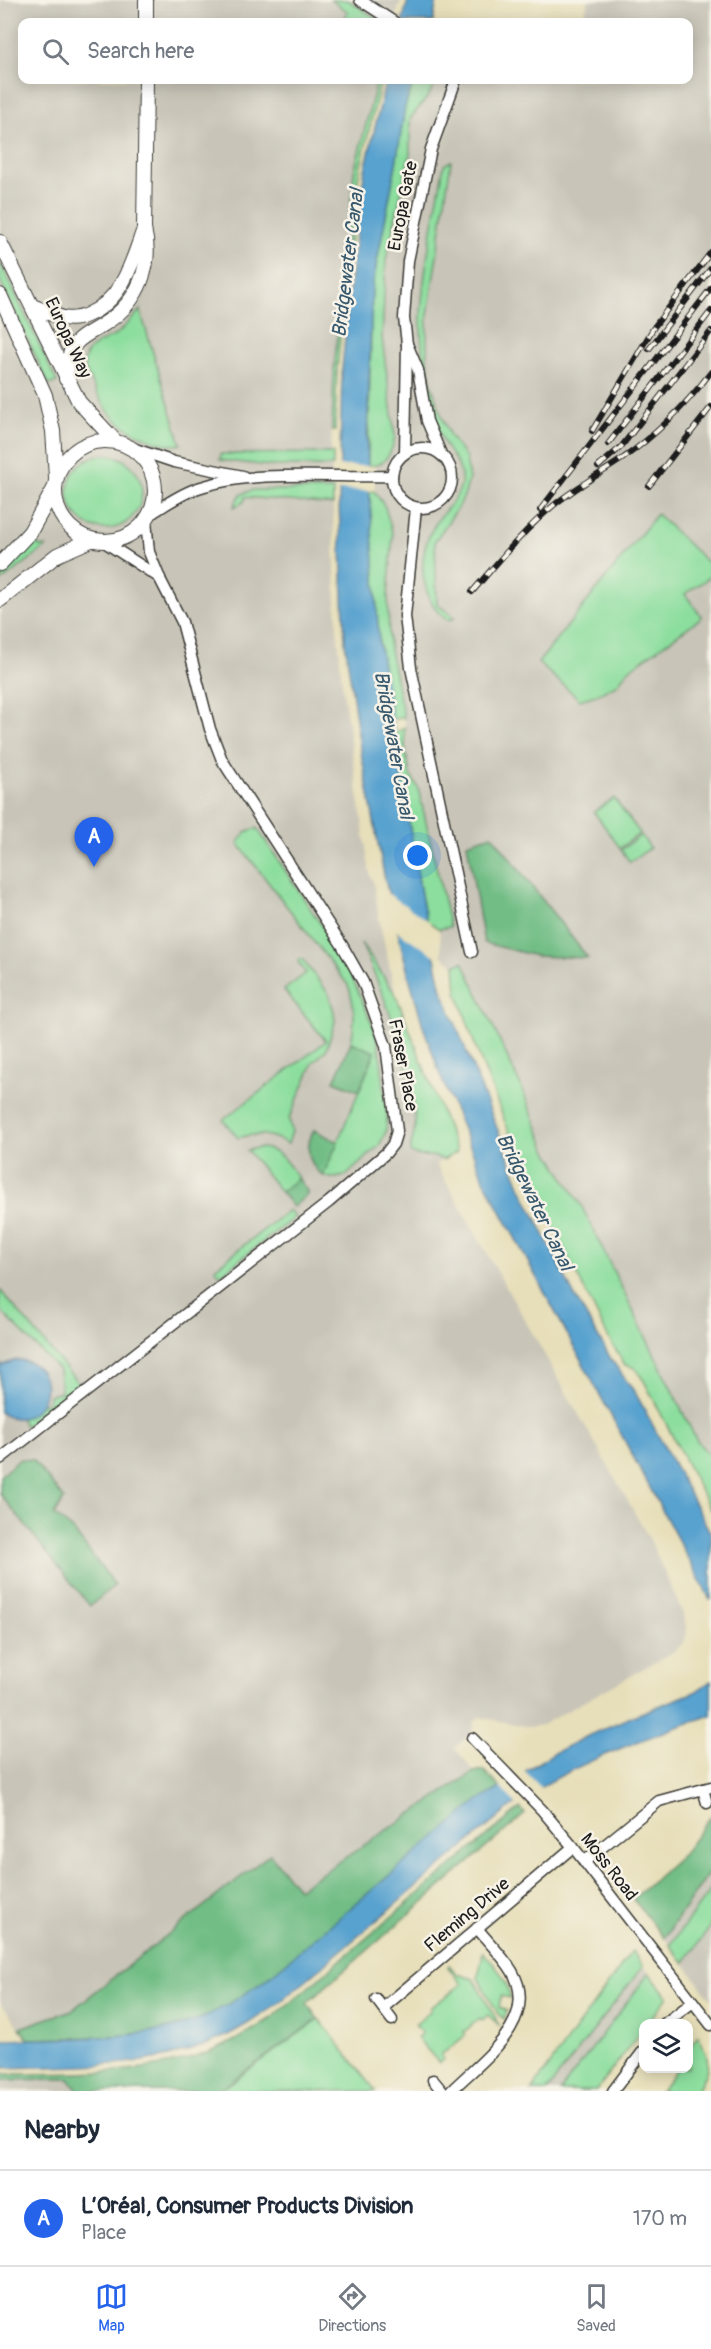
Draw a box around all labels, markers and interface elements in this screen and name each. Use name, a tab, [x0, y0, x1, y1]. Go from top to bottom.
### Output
search box	[18, 18, 693, 84]
icon: search	[39, 35, 72, 68]
text: Search here	[87, 37, 194, 65]
street label: Europa Gate	[383, 159, 423, 253]
water label: Bridgewater Canal	[326, 185, 370, 339]
street label: Europa Way	[39, 294, 97, 382]
water label: Bridgewater Canal	[369, 669, 420, 823]
pin: A	[74, 818, 113, 867]
your location	[403, 841, 432, 870]
street label: Fraser Place	[383, 1017, 423, 1113]
water label: Bridgewater Canal	[491, 1129, 580, 1277]
street label: Moss Road	[575, 1828, 643, 1906]
street label: Fleming Drive	[420, 1873, 514, 1957]
map controls	[639, 2019, 693, 2073]
button: layers	[639, 2019, 693, 2073]
text: Nearby	[24, 2114, 100, 2146]
text: L’Oréal, Consumer Products Division	[81, 2192, 413, 2220]
text: A	[37, 2206, 50, 2231]
text: 170 m	[633, 2206, 687, 2231]
text: Place	[81, 2220, 126, 2245]
tab: Map	[95, 2280, 128, 2336]
tab: Directions	[318, 2280, 386, 2336]
tab: Saved	[576, 2280, 616, 2336]

